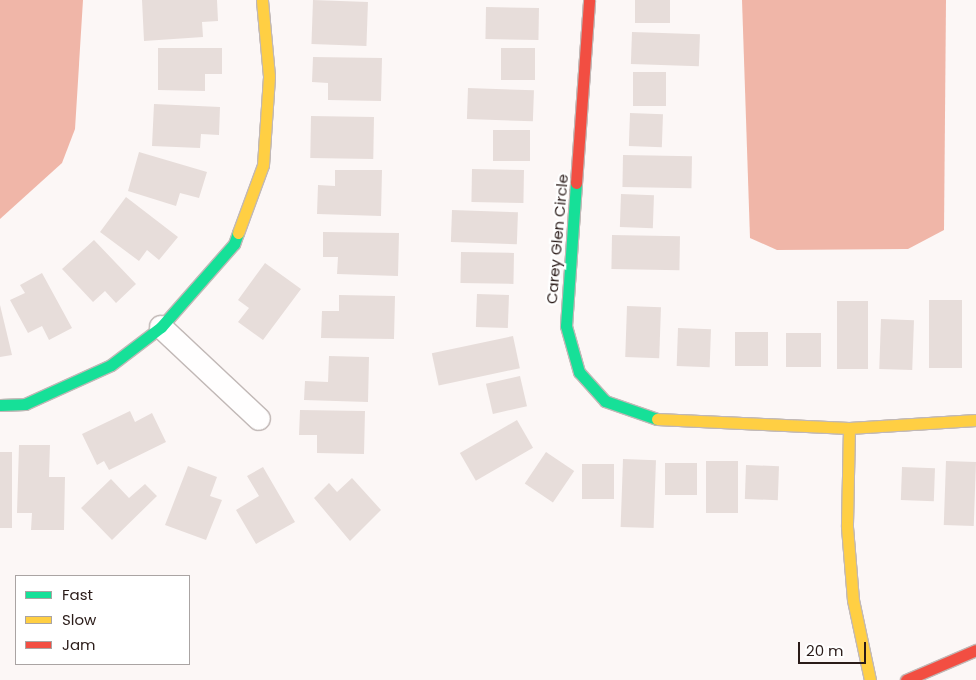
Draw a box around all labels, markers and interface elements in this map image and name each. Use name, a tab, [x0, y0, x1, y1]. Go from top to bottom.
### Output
street label: Carey Glen Circle	[542, 173, 572, 305]
legend	[15, 575, 190, 665]
text: Fast	[62, 584, 93, 605]
text: Slow	[62, 609, 96, 630]
scale bar	[801, 632, 868, 664]
text: Jam	[62, 634, 96, 655]
text: 20 m	[806, 640, 844, 661]

